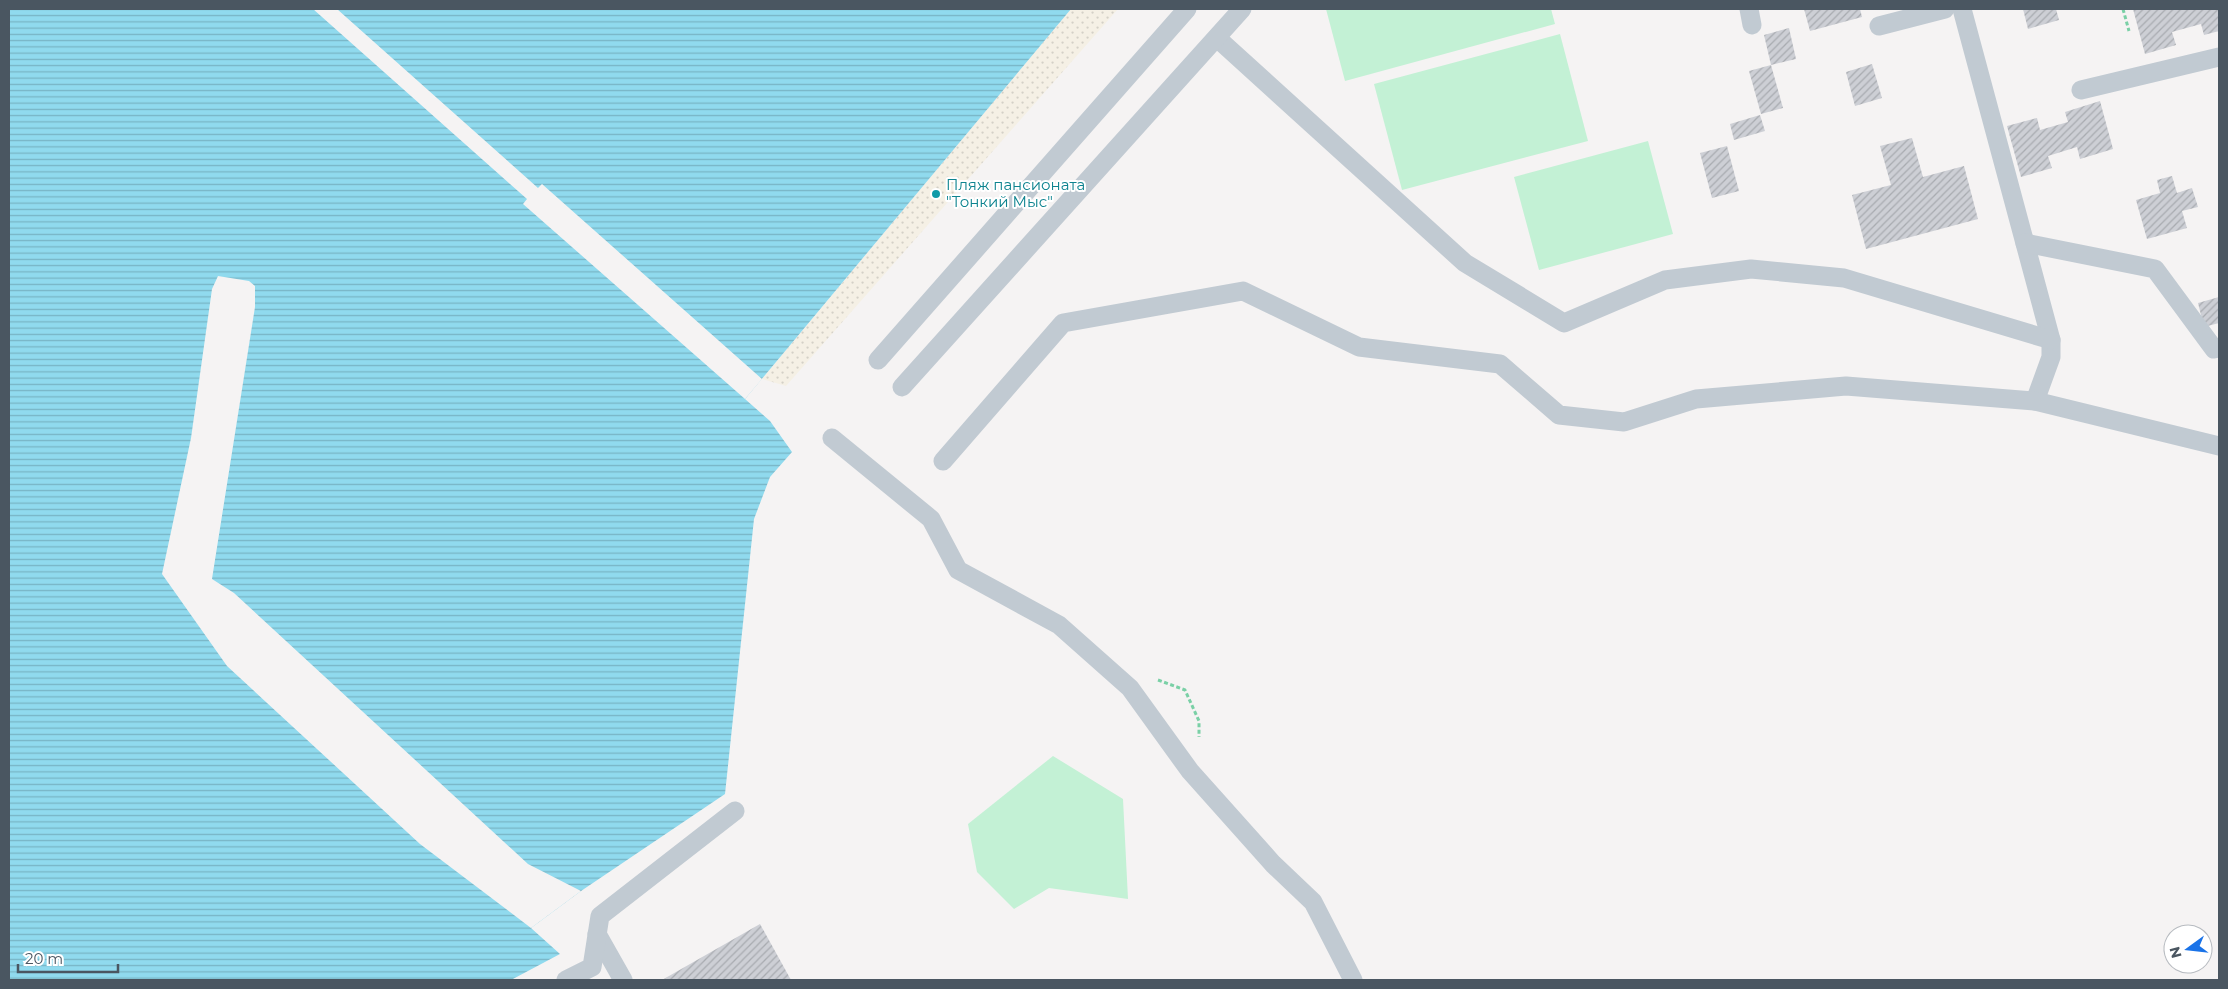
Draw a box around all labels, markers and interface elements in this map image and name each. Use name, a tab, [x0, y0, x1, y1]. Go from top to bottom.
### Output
place label: Пляж пансионата "Тонкий Мыс"	[946, 175, 1085, 211]
marker: Пляж пансионата "Тонкий Мыс"	[930, 188, 942, 200]
north arrow	[2163, 924, 2213, 974]
scale bar	[18, 942, 118, 974]
text: N	[2165, 945, 2186, 960]
text: 20 m	[25, 949, 63, 968]

